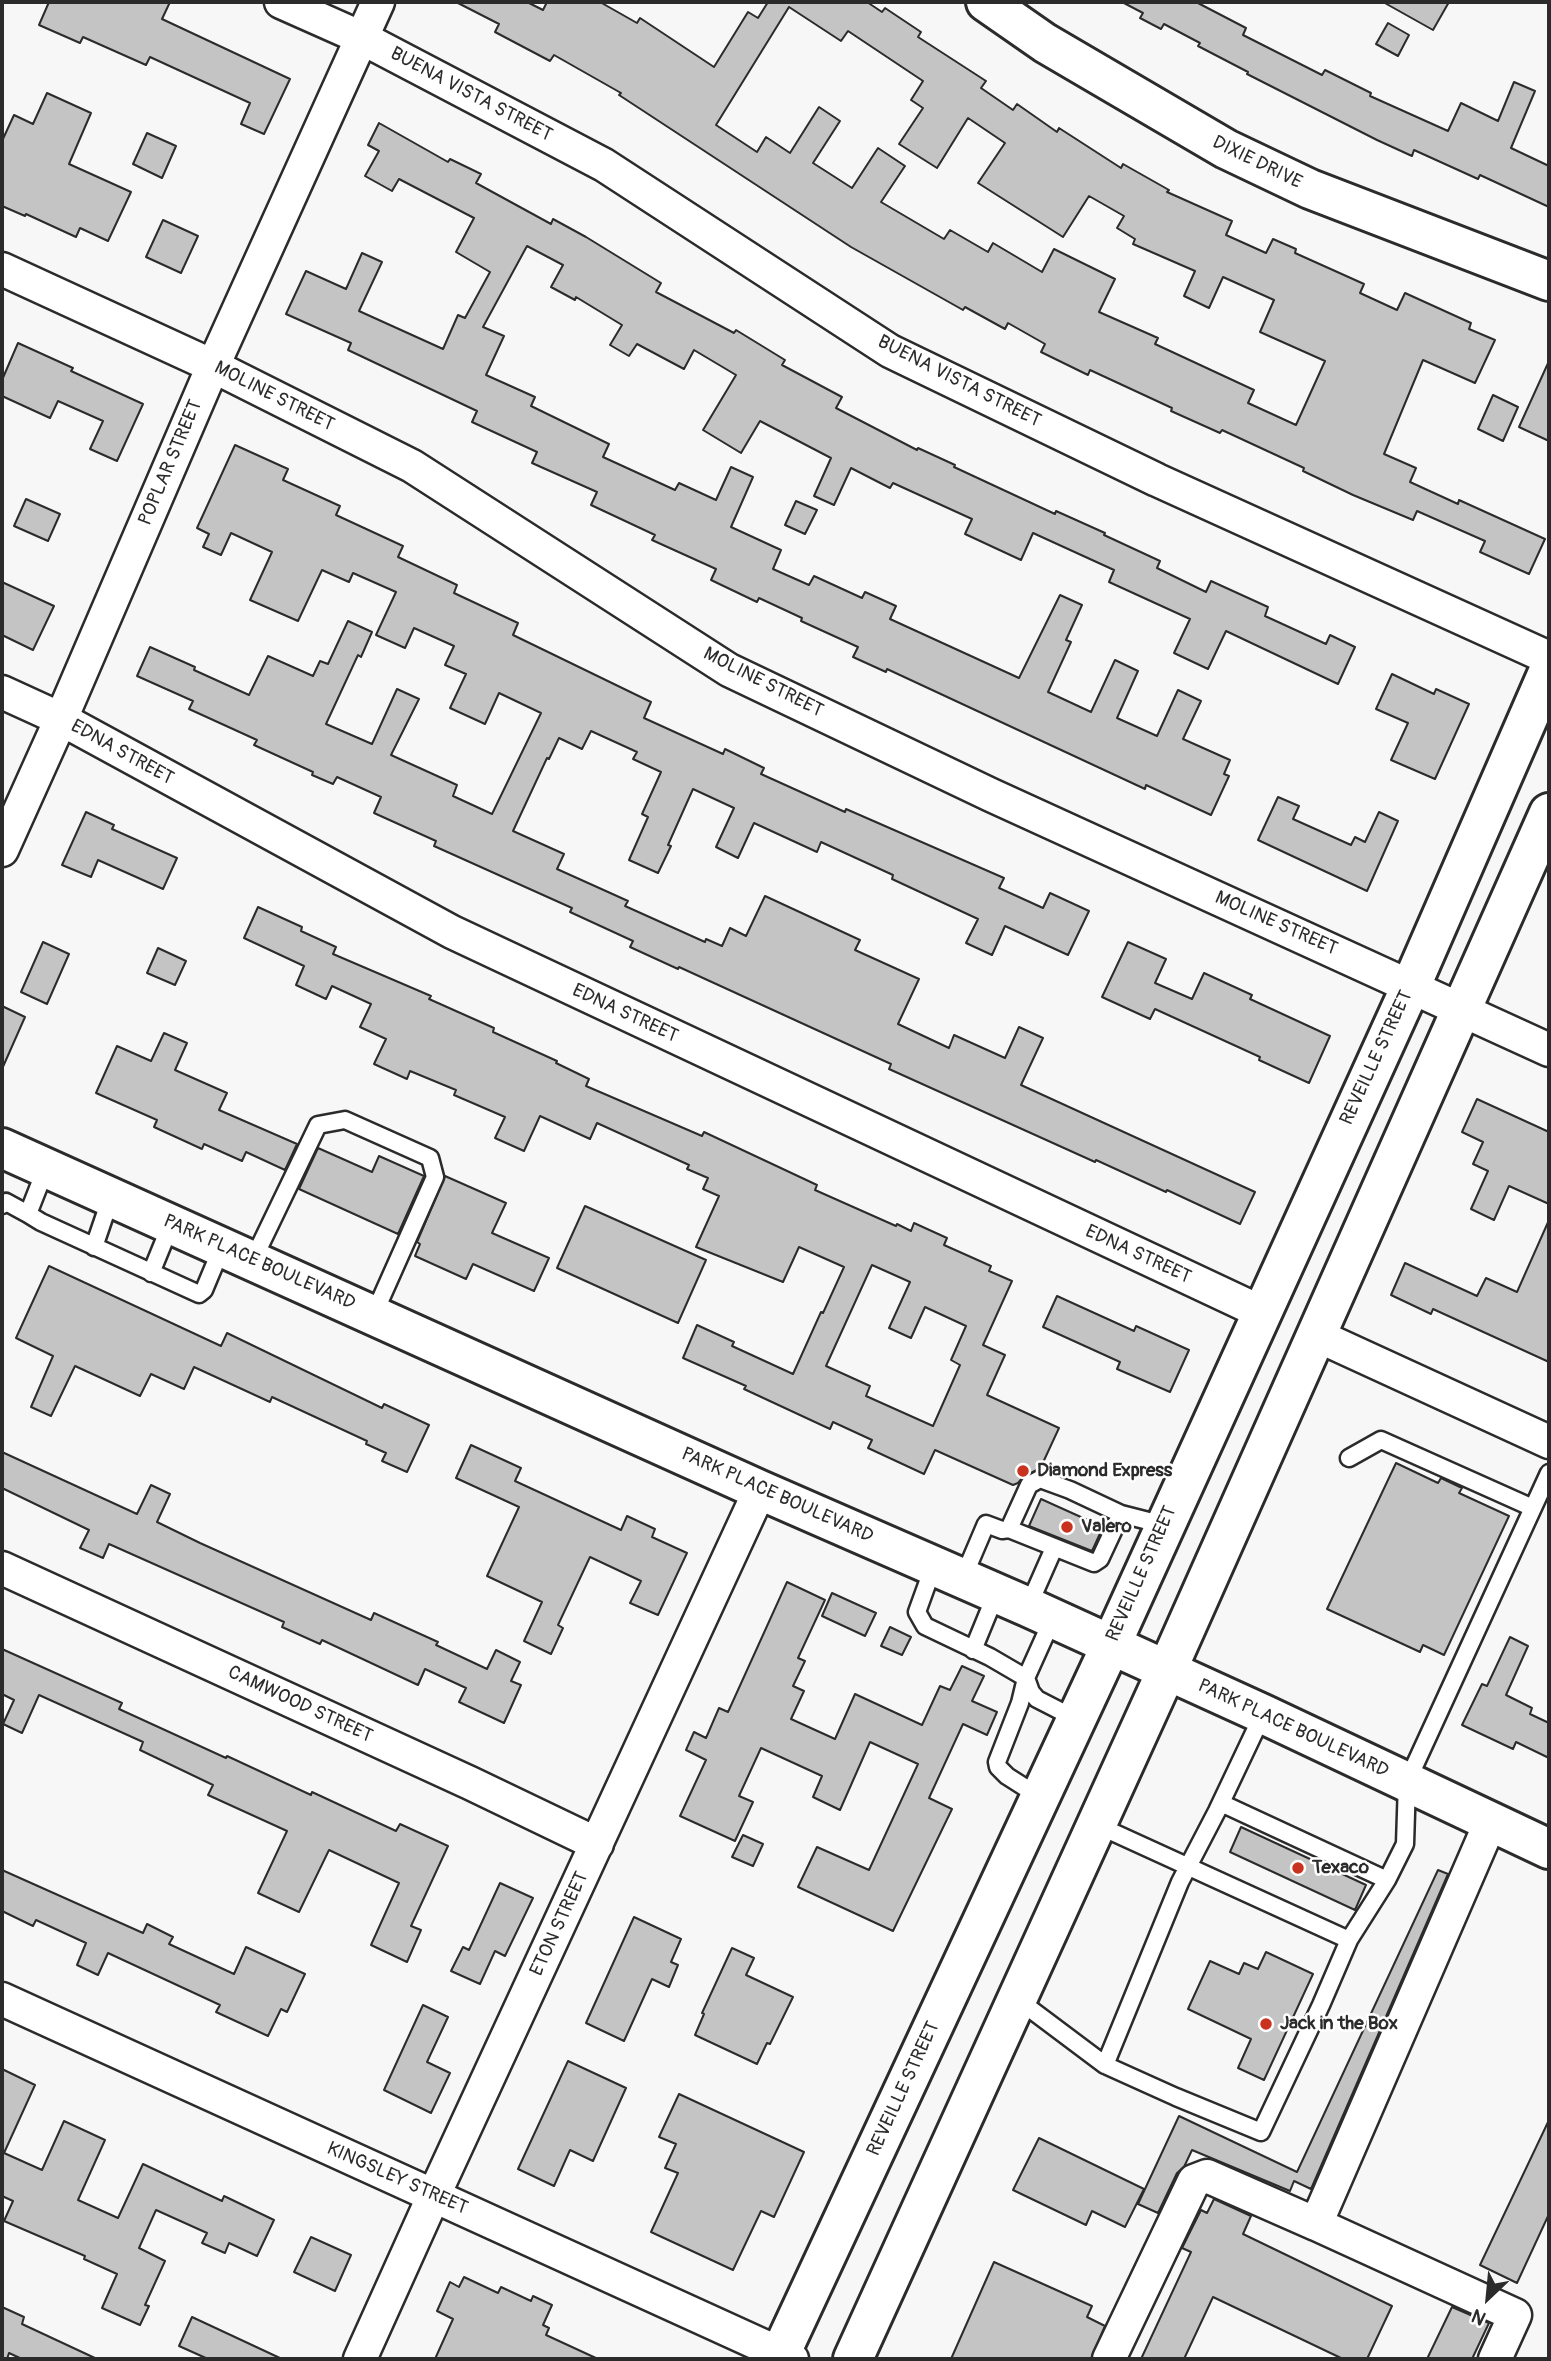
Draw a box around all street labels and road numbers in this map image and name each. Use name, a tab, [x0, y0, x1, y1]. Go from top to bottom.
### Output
street label: BUENA VISTA STREET	[386, 43, 556, 147]
street label: DIXIE DRIVE	[1208, 132, 1306, 194]
street label: BUENA VISTA STREET	[874, 331, 1044, 433]
street label: MOLINE STREET	[210, 357, 338, 437]
street label: POPLAR STREET	[134, 397, 208, 529]
street label: MOLINE STREET	[699, 643, 827, 723]
street label: EDNA STREET	[67, 715, 177, 791]
street label: MOLINE STREET	[1211, 887, 1341, 961]
street label: EDNA STREET	[569, 980, 681, 1048]
street label: REVEILLE STREET	[1336, 987, 1418, 1129]
street label: PARK PLACE BOULEVARD	[159, 1210, 359, 1316]
street label: EDNA STREET	[1082, 1221, 1194, 1289]
street label: PARK PLACE BOULEVARD	[677, 1443, 877, 1549]
street label: REVEILLE STREET	[1102, 1503, 1182, 1645]
street label: CAMWOOD STREET	[224, 1661, 376, 1749]
street label: PARK PLACE BOULEVARD	[1194, 1675, 1392, 1783]
street label: ETON STREET	[526, 1868, 594, 1980]
street label: REVEILLE STREET	[863, 2018, 945, 2160]
street label: KINGSLEY STREET	[323, 2138, 471, 2220]

